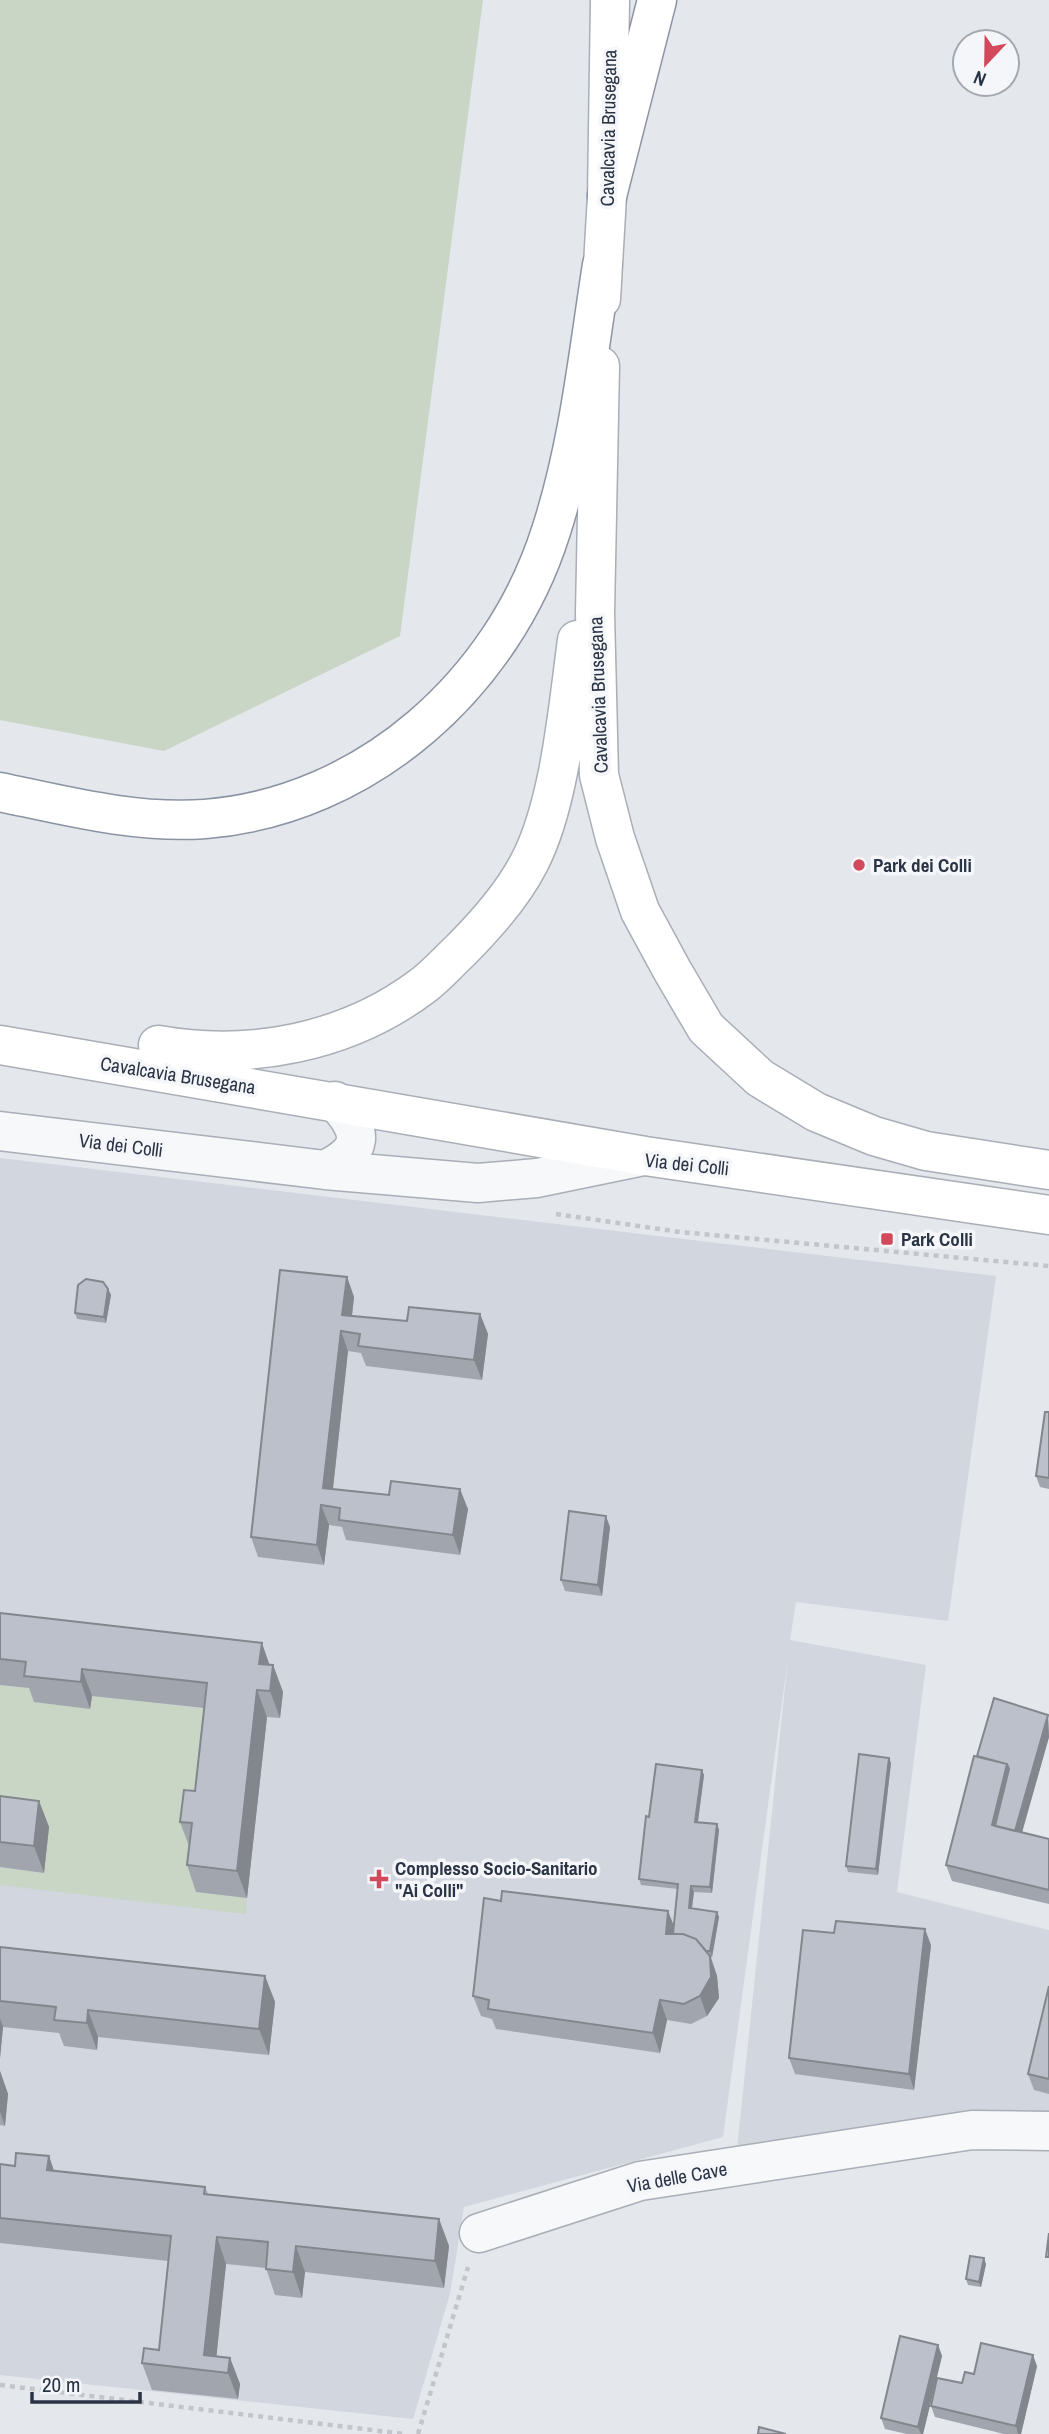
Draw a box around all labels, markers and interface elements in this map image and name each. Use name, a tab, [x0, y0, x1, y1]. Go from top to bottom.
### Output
north arrow	[951, 28, 1021, 98]
street label: Cavalcavia Brusegana	[594, 49, 622, 207]
text: N	[970, 65, 990, 93]
street label: Cavalcavia Brusegana	[582, 616, 614, 774]
place label: Park dei Colli	[873, 852, 972, 878]
marker: Park dei Colli	[851, 857, 867, 873]
street label: Cavalcavia Brusegana	[99, 1050, 258, 1100]
street label: Via dei Colli	[77, 1127, 165, 1163]
street label: Via dei Colli	[644, 1147, 730, 1181]
place label: Park Colli	[901, 1226, 973, 1252]
marker: Park Colli	[879, 1231, 895, 1247]
place label: Complesso Socio-Sanitario "Ai Colli"	[395, 1855, 598, 1903]
marker: Complesso Socio-Sanitario "Ai Colli"	[369, 1869, 389, 1889]
street label: Via delle Cave	[625, 2155, 729, 2199]
scale bar	[32, 2360, 140, 2404]
text: 20 m	[42, 2370, 80, 2399]

